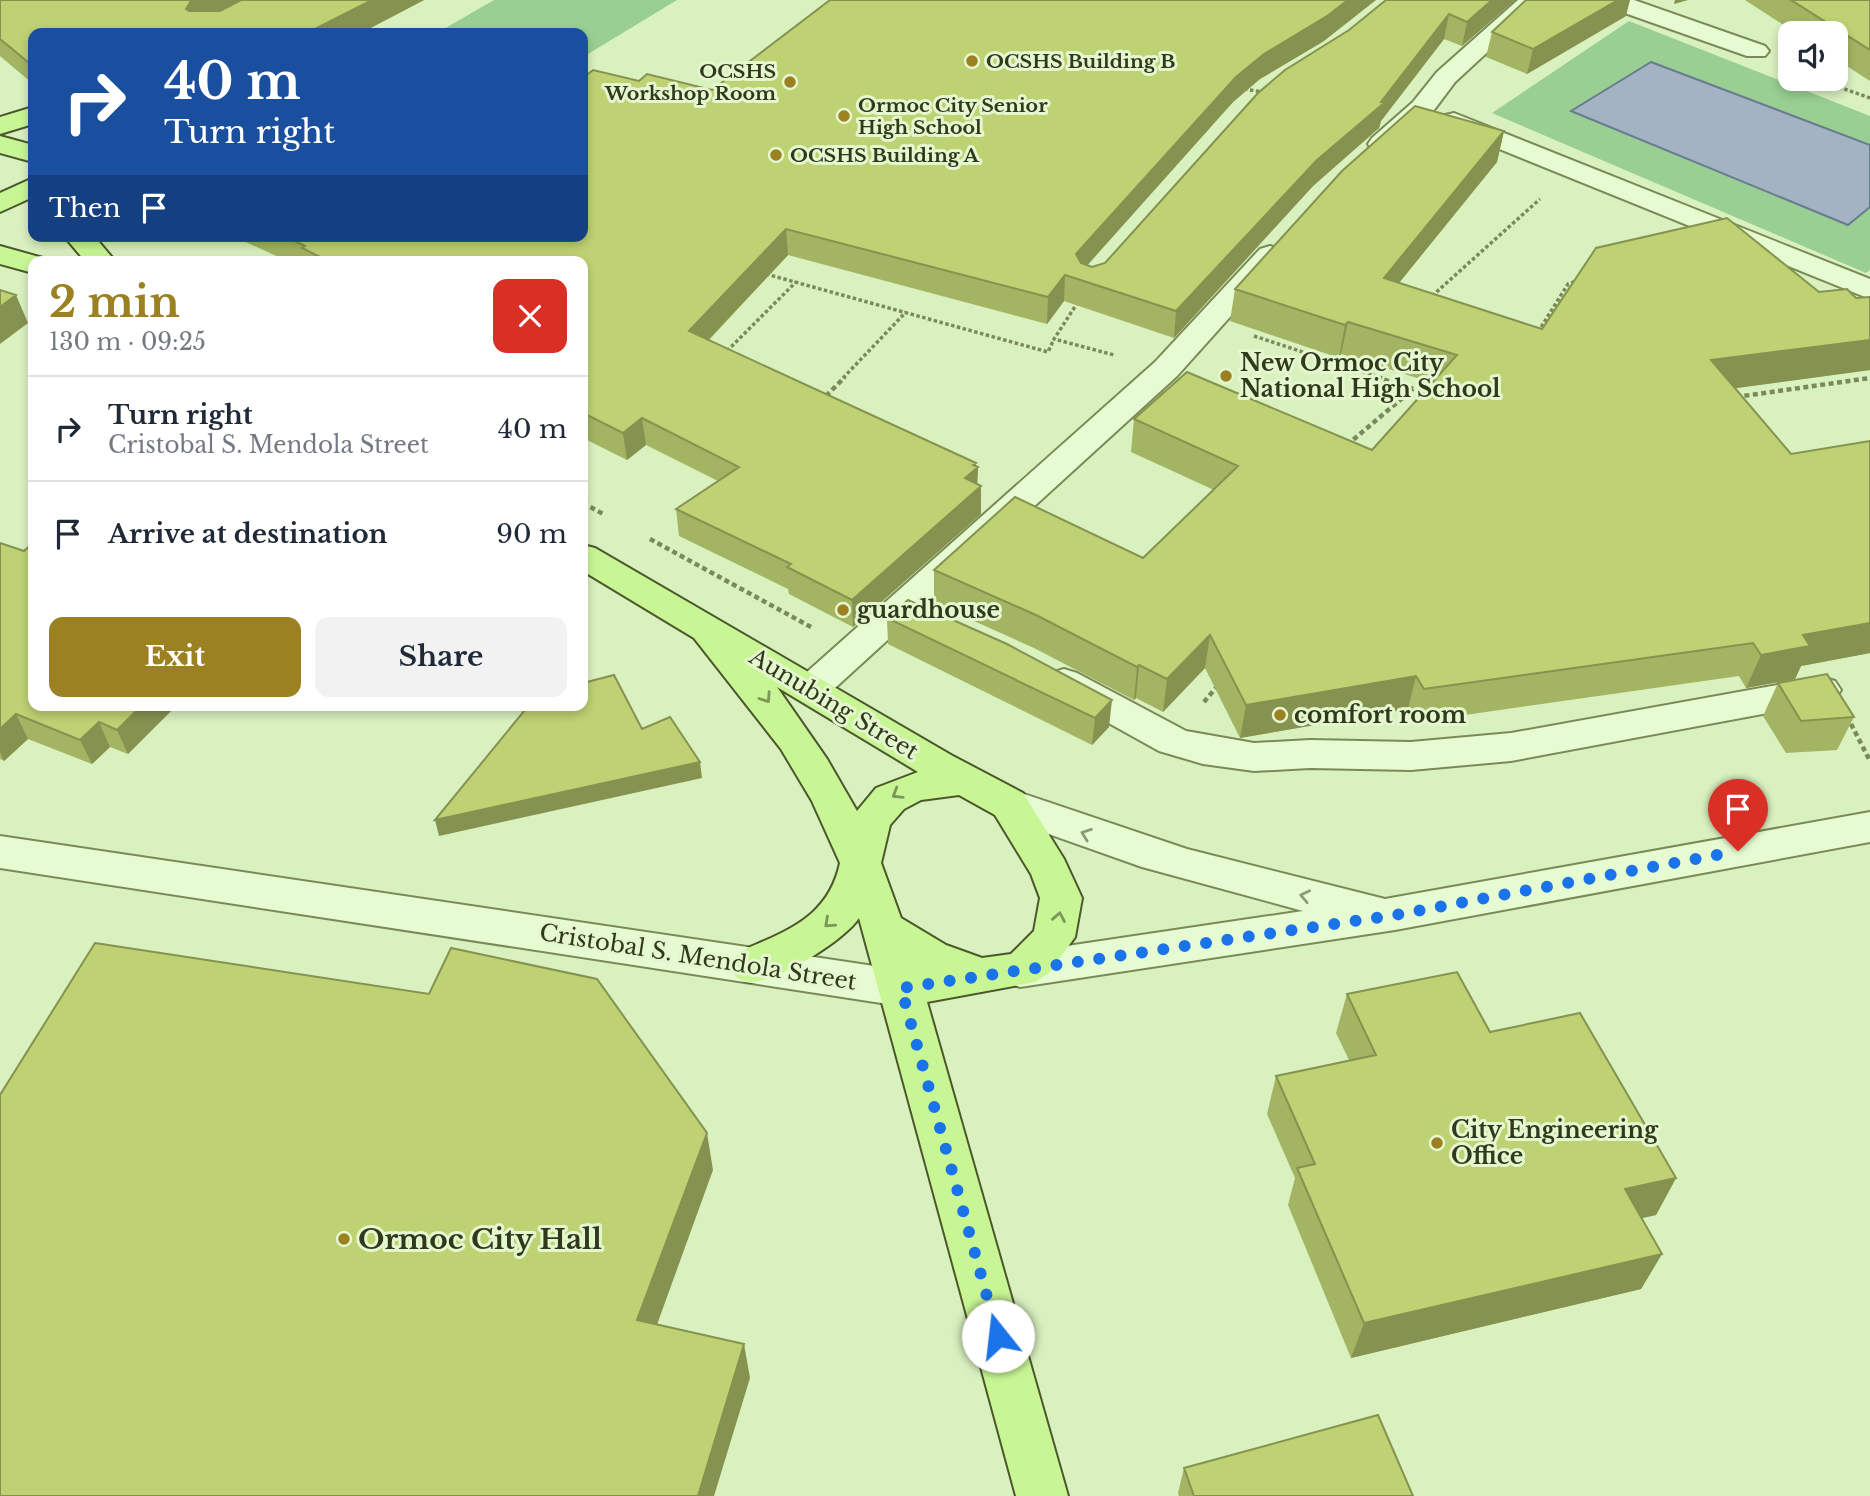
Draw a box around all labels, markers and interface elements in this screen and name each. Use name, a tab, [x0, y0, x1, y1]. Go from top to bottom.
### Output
map controls	[1778, 21, 1848, 91]
button: sound	[1778, 21, 1848, 91]
place label: OCSHS Building B	[986, 50, 1175, 73]
text: 40 m	[164, 51, 301, 112]
marker: OCSHS Building B	[964, 53, 980, 69]
icon: right	[49, 56, 140, 147]
place label: OCSHS Workshop Room	[604, 60, 776, 105]
marker: OCSHS Workshop Room	[782, 74, 798, 90]
place label: Ormoc City Senior High School	[858, 94, 1048, 139]
marker: Ormoc City Senior High School	[836, 108, 852, 124]
text: Turn right	[164, 112, 335, 152]
place label: OCSHS Building A	[790, 144, 979, 167]
marker: OCSHS Building A	[768, 147, 784, 163]
icon: arrive	[135, 189, 173, 227]
text: Then	[49, 192, 121, 224]
text: 2 min	[49, 276, 180, 328]
button: close	[493, 279, 567, 353]
text: 130 m · 09:25	[49, 328, 206, 356]
place label: New Ormoc City National High School	[1240, 349, 1500, 403]
marker: New Ormoc City National High School	[1218, 368, 1234, 384]
text: Turn right	[108, 399, 253, 431]
icon: right	[49, 410, 87, 448]
text: 40 m	[498, 413, 567, 445]
text: Cristobal S. Mendola Street	[108, 431, 429, 459]
icon: arrive	[49, 515, 87, 553]
text: Arrive at destination	[108, 518, 388, 550]
text: 90 m	[496, 518, 567, 550]
place label: guardhouse	[857, 596, 1000, 624]
marker: guardhouse	[835, 602, 851, 618]
button: Exit	[49, 617, 301, 697]
button: Share	[315, 617, 567, 697]
street label: Aunubing Street	[744, 642, 924, 766]
one-way arrow	[758, 690, 770, 703]
place label: comfort room	[1294, 701, 1467, 729]
marker: comfort room	[1272, 707, 1288, 723]
pin	[1708, 779, 1768, 851]
one-way arrow	[891, 785, 904, 798]
icon: arrive	[1719, 790, 1757, 828]
one-way arrow	[1081, 828, 1093, 842]
one-way arrow	[1299, 890, 1311, 905]
one-way arrow	[1050, 911, 1065, 923]
one-way arrow	[824, 915, 837, 928]
street label: Cristobal S. Mendola Street	[537, 918, 859, 996]
place label: City Engineering Office	[1451, 1116, 1659, 1170]
marker: City Engineering Office	[1429, 1135, 1445, 1151]
place label: Ormoc City Hall	[358, 1222, 602, 1257]
marker: Ormoc City Hall	[336, 1231, 352, 1247]
position arrow	[961, 1299, 1035, 1373]

